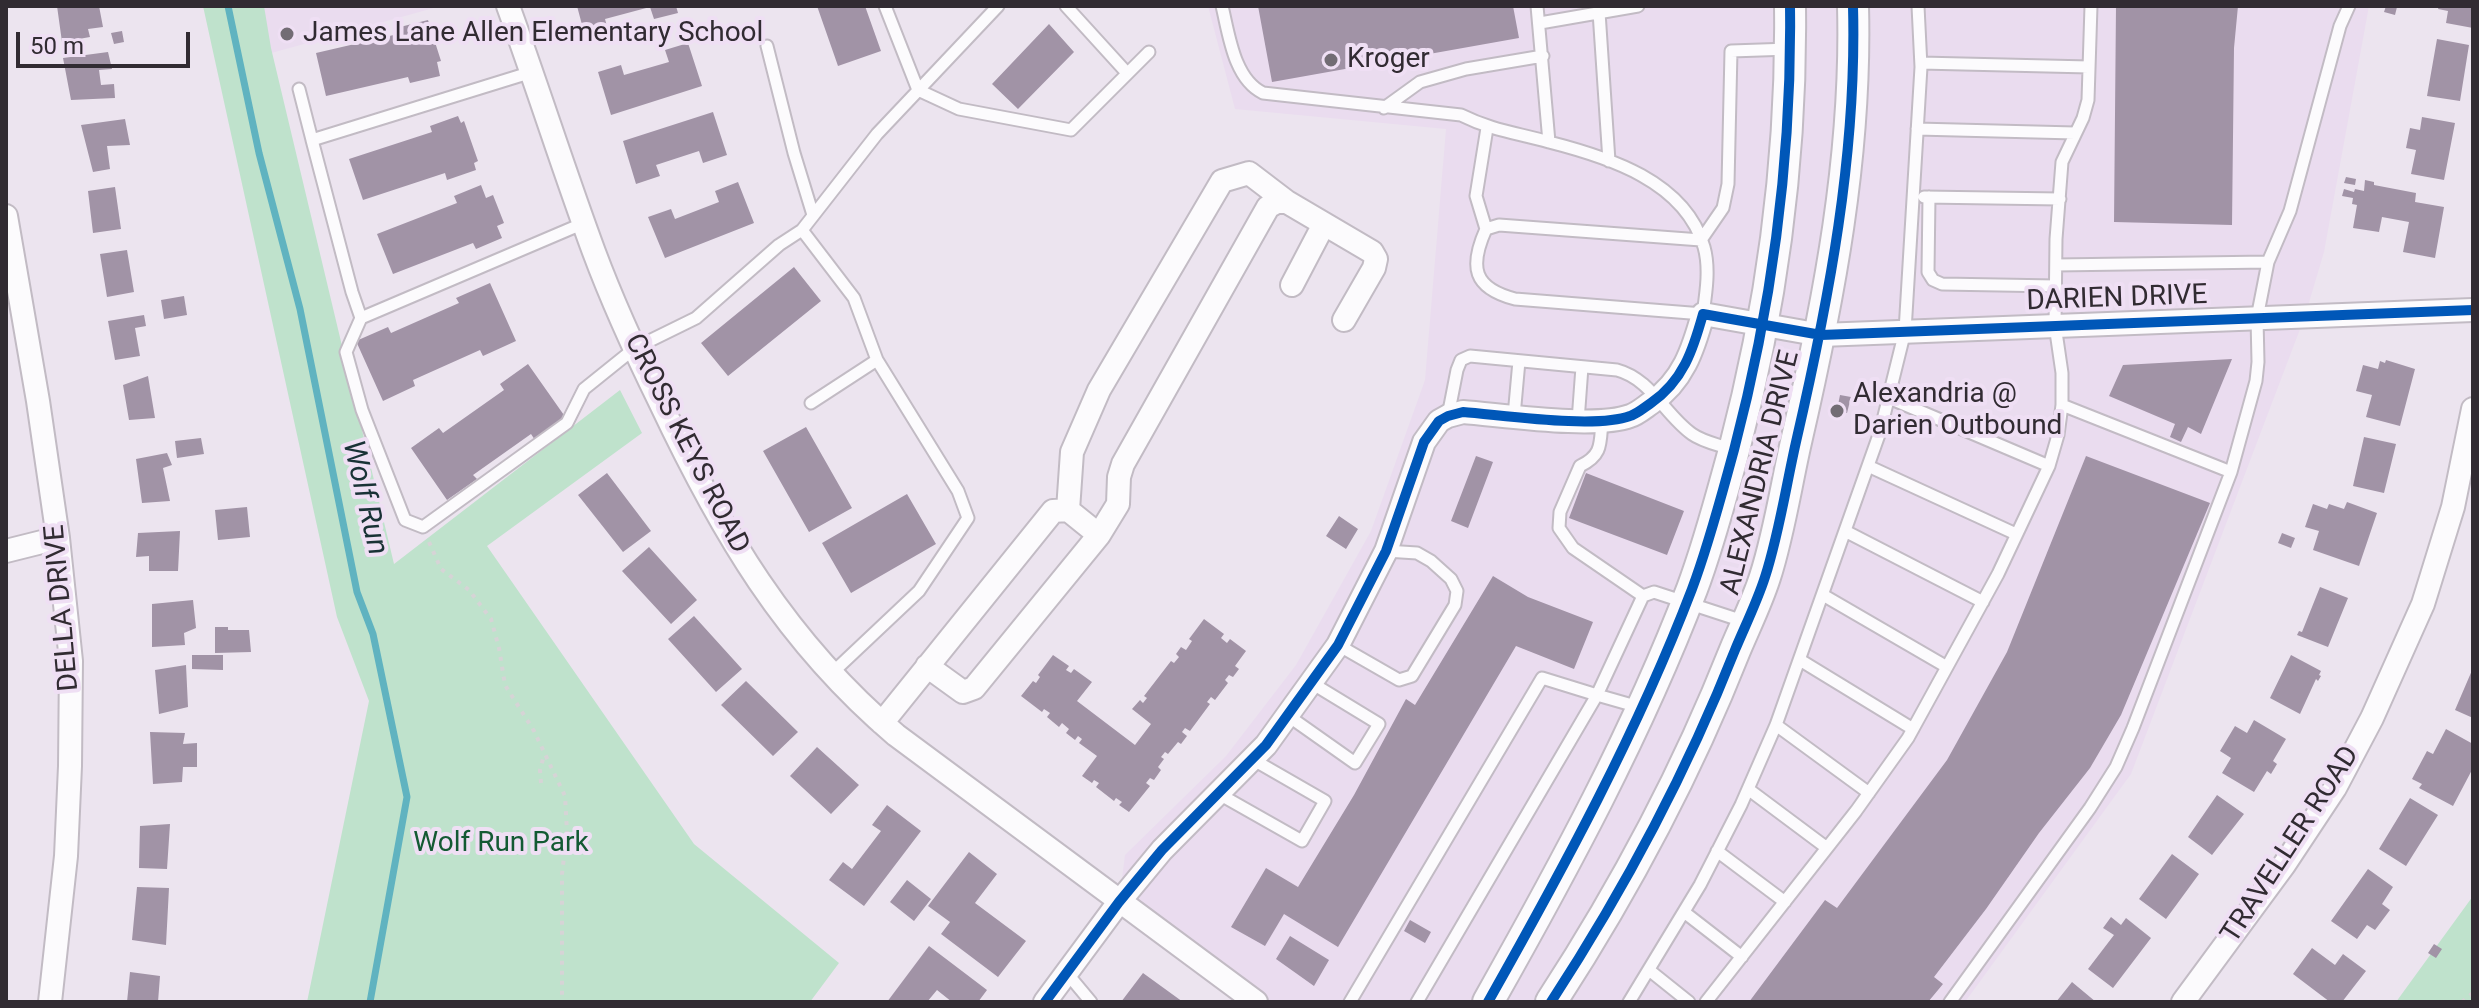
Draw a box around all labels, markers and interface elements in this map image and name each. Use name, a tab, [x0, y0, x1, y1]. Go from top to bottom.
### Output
scale bar	[20, 16, 194, 66]
place label: James Lane Allen Elementary School	[303, 17, 763, 51]
marker: James Lane Allen Elementary School	[278, 25, 296, 43]
text: 50 m	[30, 32, 84, 60]
place label: Kroger	[1347, 43, 1430, 77]
marker: Kroger	[1322, 51, 1340, 69]
street label: DARIEN DRIVE	[2026, 279, 2208, 319]
street label: CROSS KEYS ROAD	[616, 329, 756, 559]
street label: ALEXANDRIA DRIVE	[1714, 347, 1808, 599]
place label: Alexandria @ Darien Outbound	[1853, 378, 2062, 444]
marker: Alexandria @ Darien Outbound	[1828, 402, 1846, 420]
water label: Wolf Run	[333, 437, 395, 559]
street label: DELLA DRIVE	[39, 523, 87, 693]
street label: TRAVELLER ROAD	[2215, 740, 2367, 950]
park label: Wolf Run Park	[413, 827, 589, 861]

